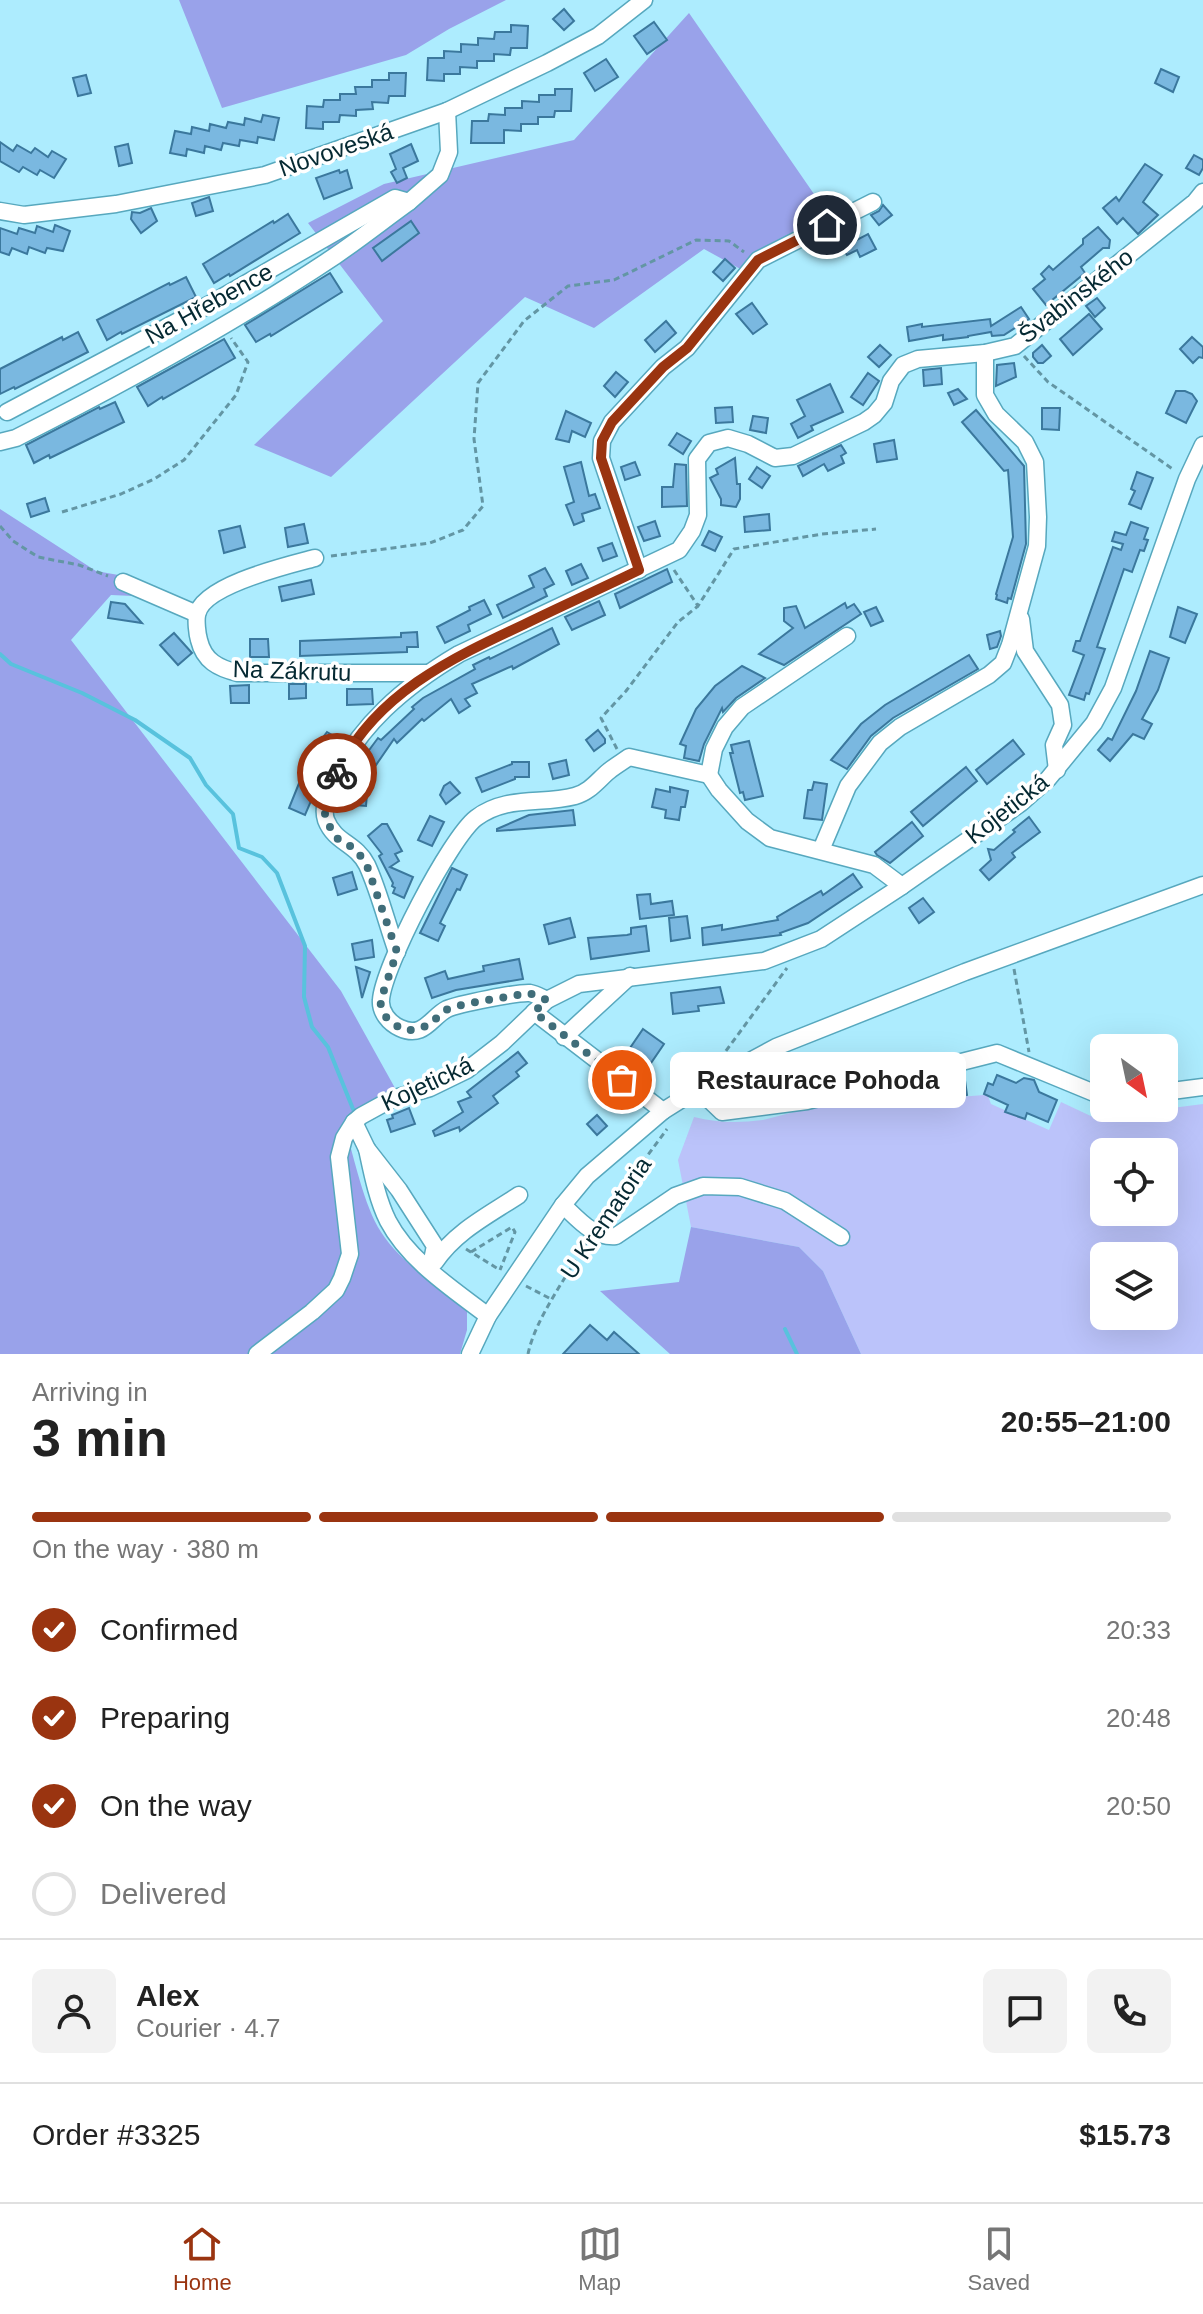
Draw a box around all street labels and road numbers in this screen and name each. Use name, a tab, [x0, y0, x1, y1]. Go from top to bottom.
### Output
street label: Novoveská	[275, 117, 397, 182]
street label: Švabinského	[1013, 243, 1138, 349]
street label: Na Hřebence	[140, 257, 277, 350]
street label: Na Zákrutu	[232, 655, 352, 686]
street label: Kojetická	[960, 768, 1054, 849]
street label: Kojetická	[377, 1050, 477, 1116]
street label: U Krematoria	[555, 1151, 657, 1284]

